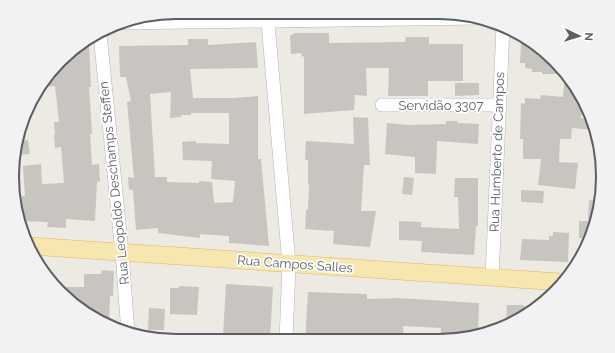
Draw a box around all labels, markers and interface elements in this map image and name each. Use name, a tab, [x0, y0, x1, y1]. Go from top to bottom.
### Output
north arrow	[559, 16, 599, 56]
text: N	[582, 32, 595, 41]
street label: Rua Humberto de Campos	[487, 72, 507, 232]
street label: Rua Leopoldo Deschamps Steffen	[96, 81, 132, 285]
street label: Servidão 3307	[399, 98, 483, 113]
street label: Rua Campos Salles	[237, 252, 353, 276]

